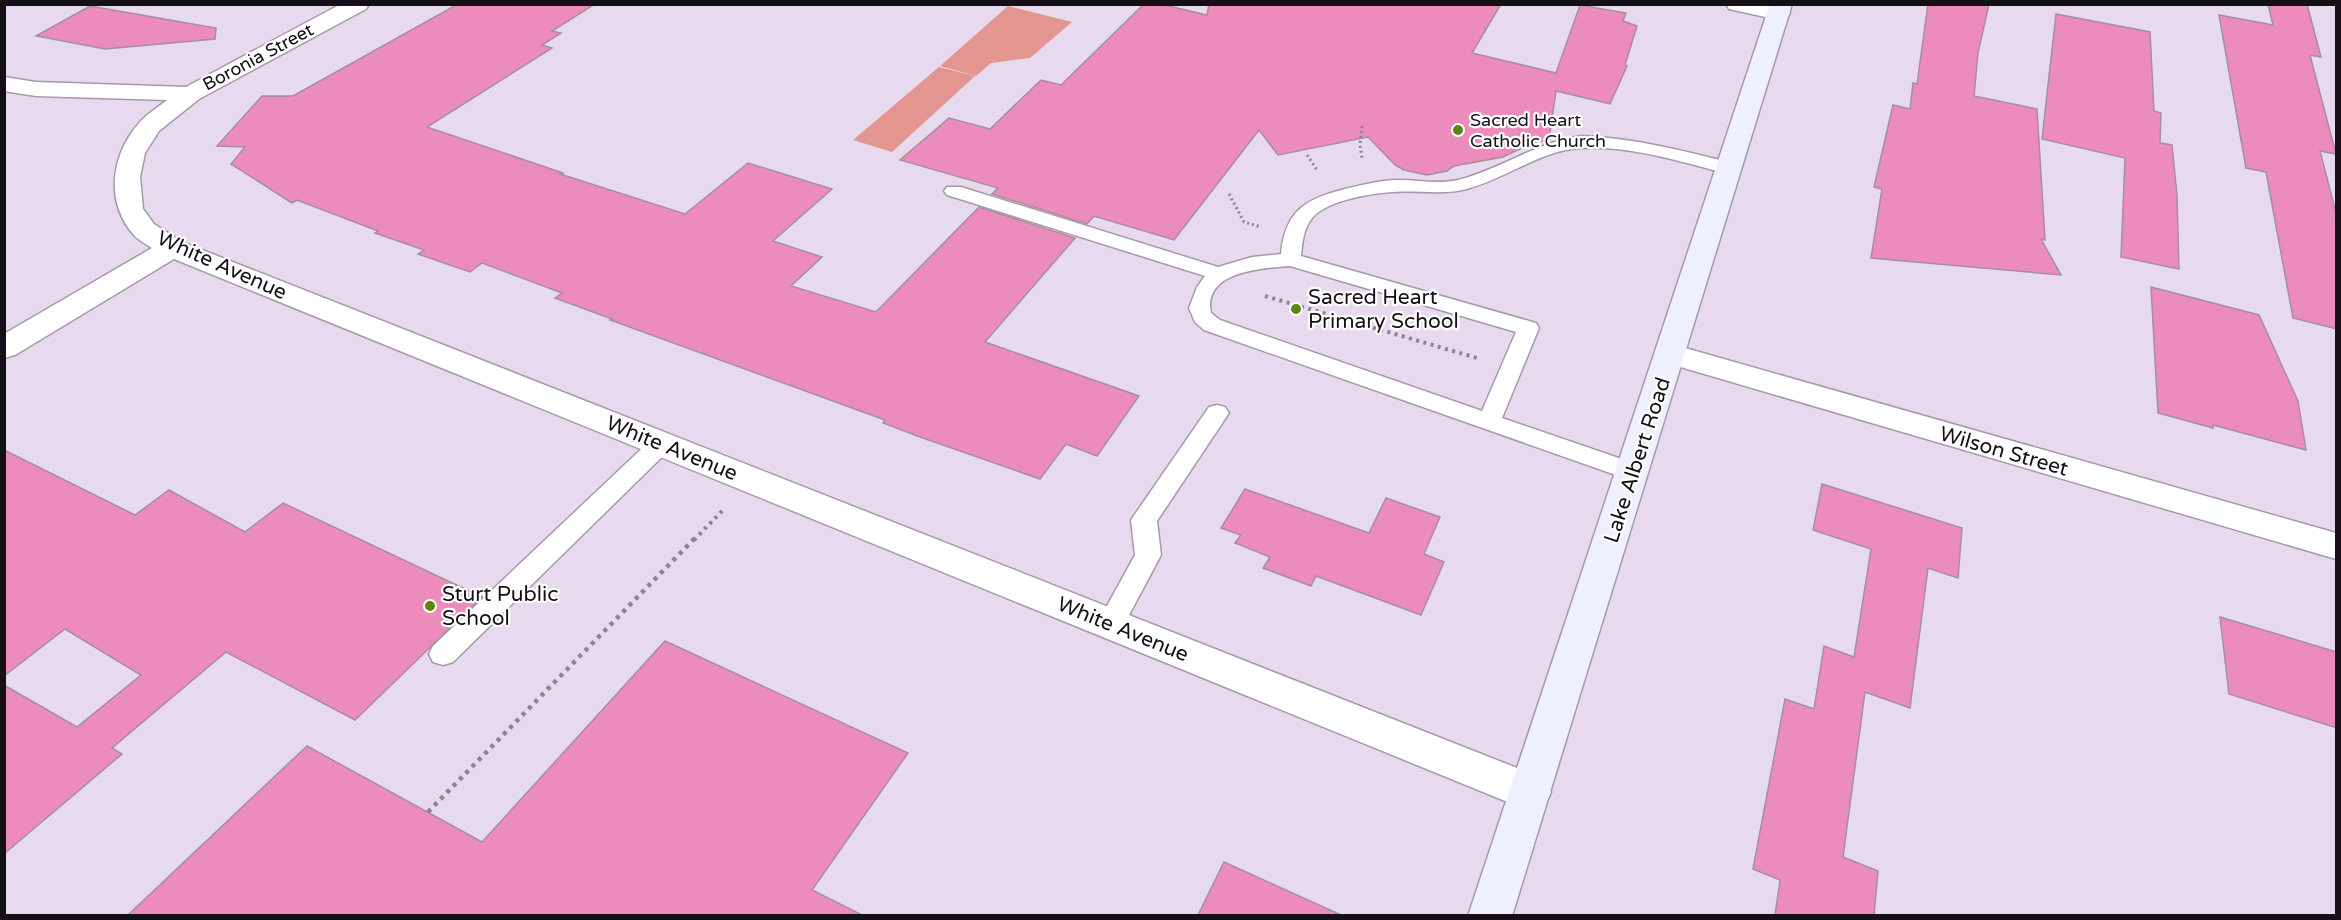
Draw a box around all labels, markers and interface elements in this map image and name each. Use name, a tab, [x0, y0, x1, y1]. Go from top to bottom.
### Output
street label: Boronia Street	[199, 18, 317, 95]
place label: Sacred Heart Catholic Church	[1470, 109, 1606, 152]
marker: Sacred Heart Catholic Church	[1451, 123, 1465, 137]
street label: White Avenue	[153, 226, 291, 305]
place label: Sacred Heart Primary School	[1308, 285, 1459, 334]
marker: Sacred Heart Primary School	[1289, 302, 1303, 316]
street label: Lake Albert Road	[1599, 374, 1676, 546]
street label: White Avenue	[602, 411, 741, 486]
street label: Wilson Street	[1937, 421, 2071, 482]
place label: Sturt Public School	[442, 582, 558, 631]
street label: White Avenue	[1053, 592, 1192, 667]
marker: Sturt Public School	[423, 599, 437, 613]

